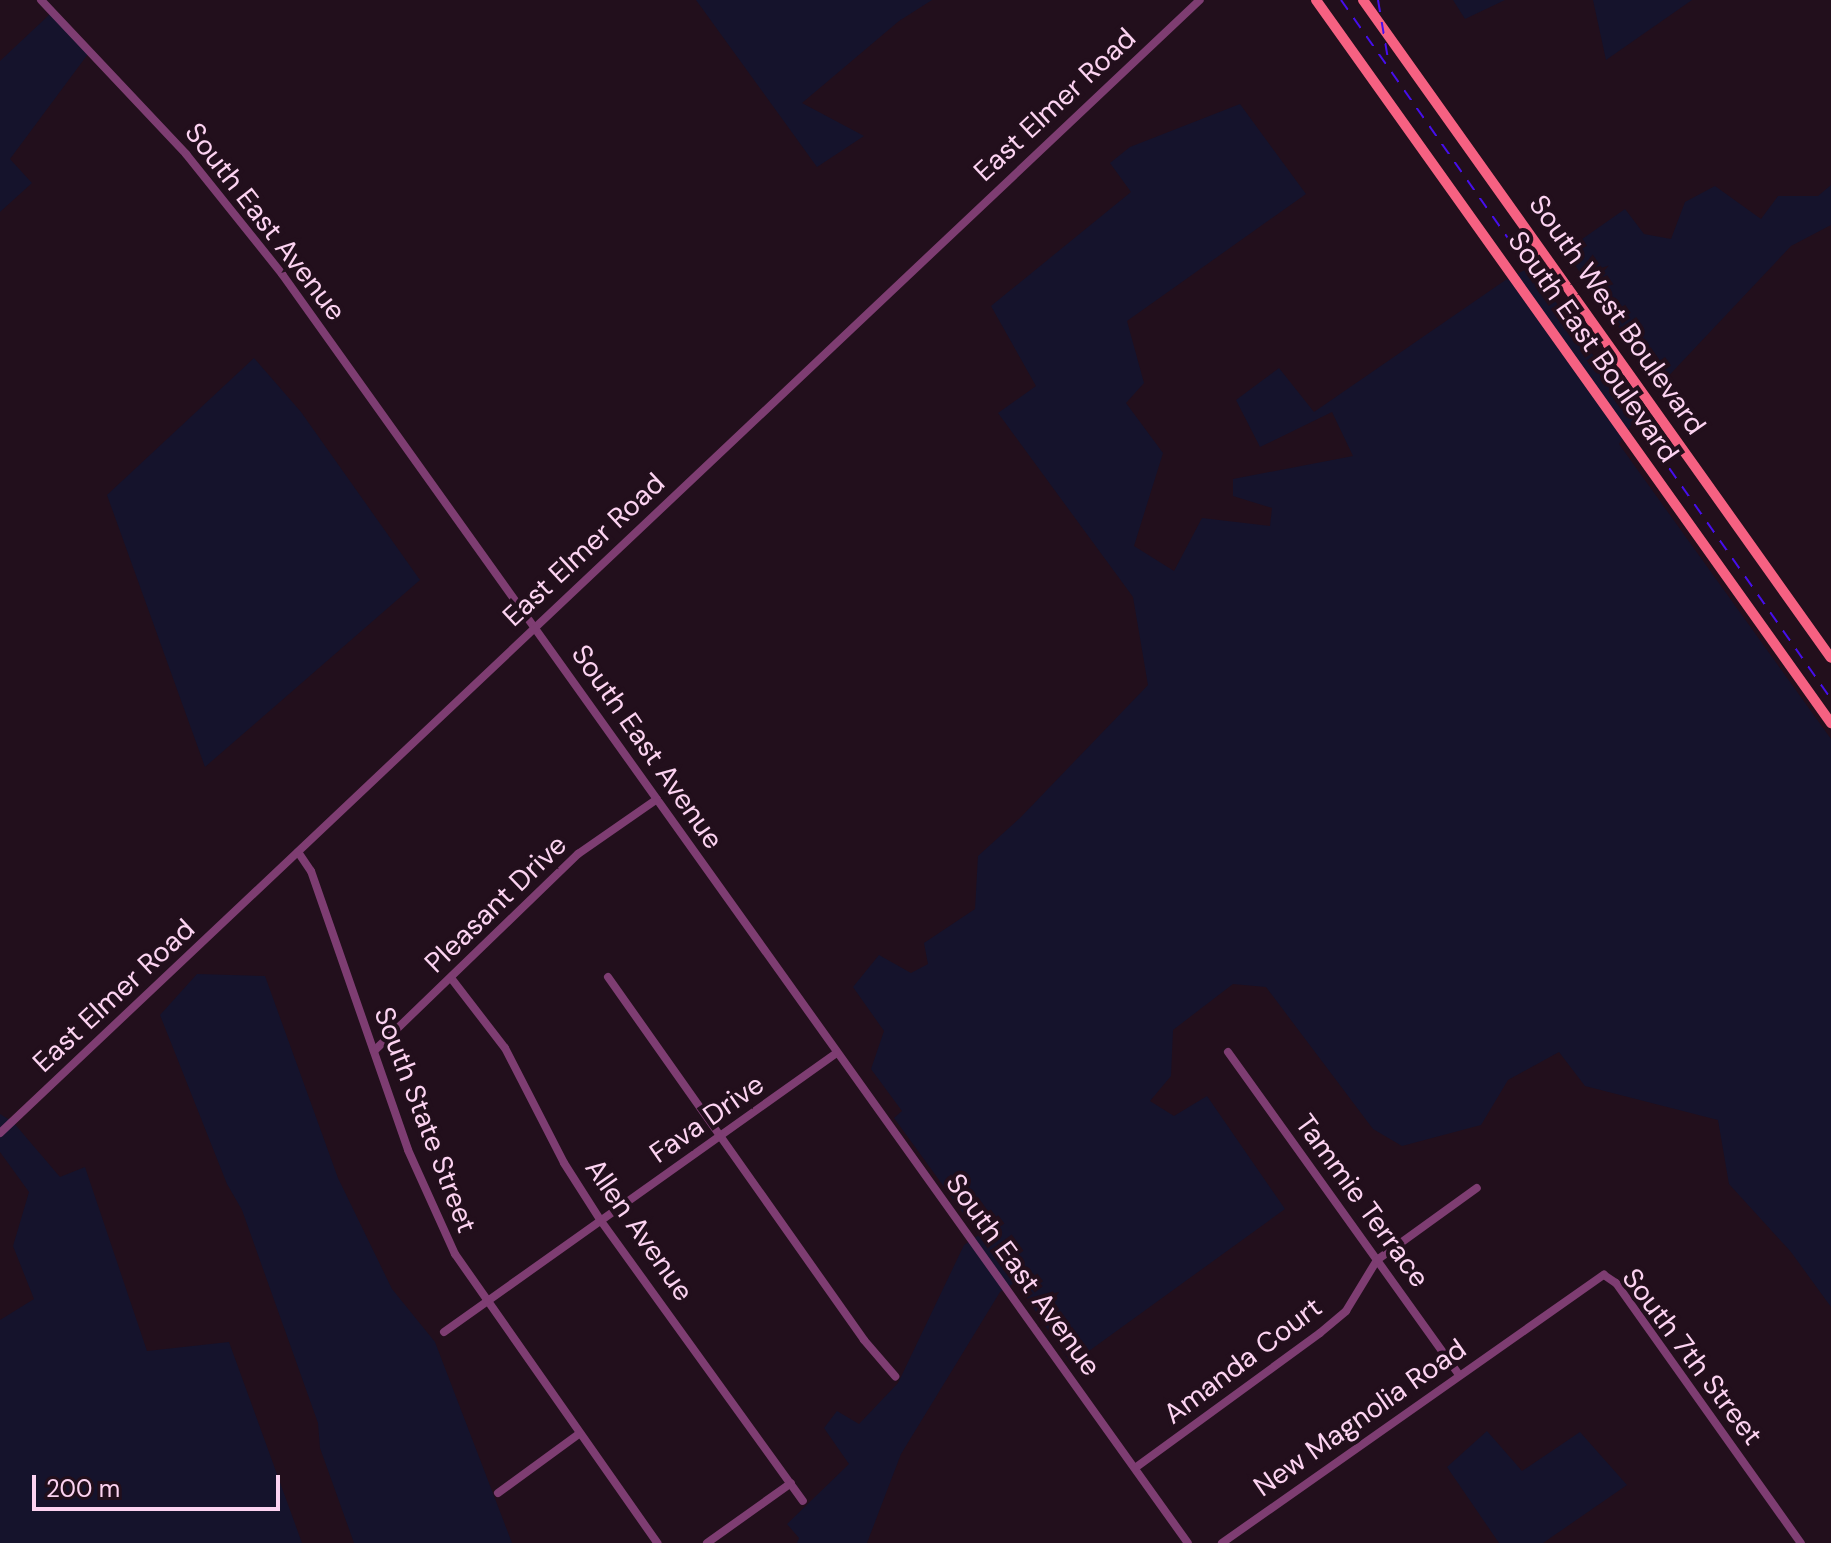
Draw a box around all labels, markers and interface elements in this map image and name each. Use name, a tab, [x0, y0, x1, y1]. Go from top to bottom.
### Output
street label: East Elmer Road	[967, 22, 1143, 188]
street label: South East Avenue	[177, 117, 353, 327]
street label: South West Boulevard	[1522, 189, 1712, 441]
street label: South East Boulevard	[1501, 225, 1685, 469]
street label: East Elmer Road	[496, 467, 672, 633]
street label: South East Avenue	[564, 638, 730, 856]
street label: Pleasant Drive	[418, 828, 574, 980]
street label: East Elmer Road	[26, 913, 202, 1079]
street label: South State Street	[367, 1003, 483, 1237]
street label: Fava Drive	[643, 1067, 771, 1171]
street label: Tammie Terrace	[1288, 1108, 1436, 1294]
street label: Allen Avenue	[578, 1153, 700, 1307]
street label: South East Avenue	[938, 1167, 1108, 1383]
street label: South 7th Street	[1615, 1262, 1769, 1452]
street label: Amanda Court	[1157, 1291, 1329, 1431]
street label: New Magnolia Road	[1247, 1332, 1473, 1504]
scale bar	[36, 1459, 284, 1509]
text: 200 m	[46, 1473, 120, 1504]

